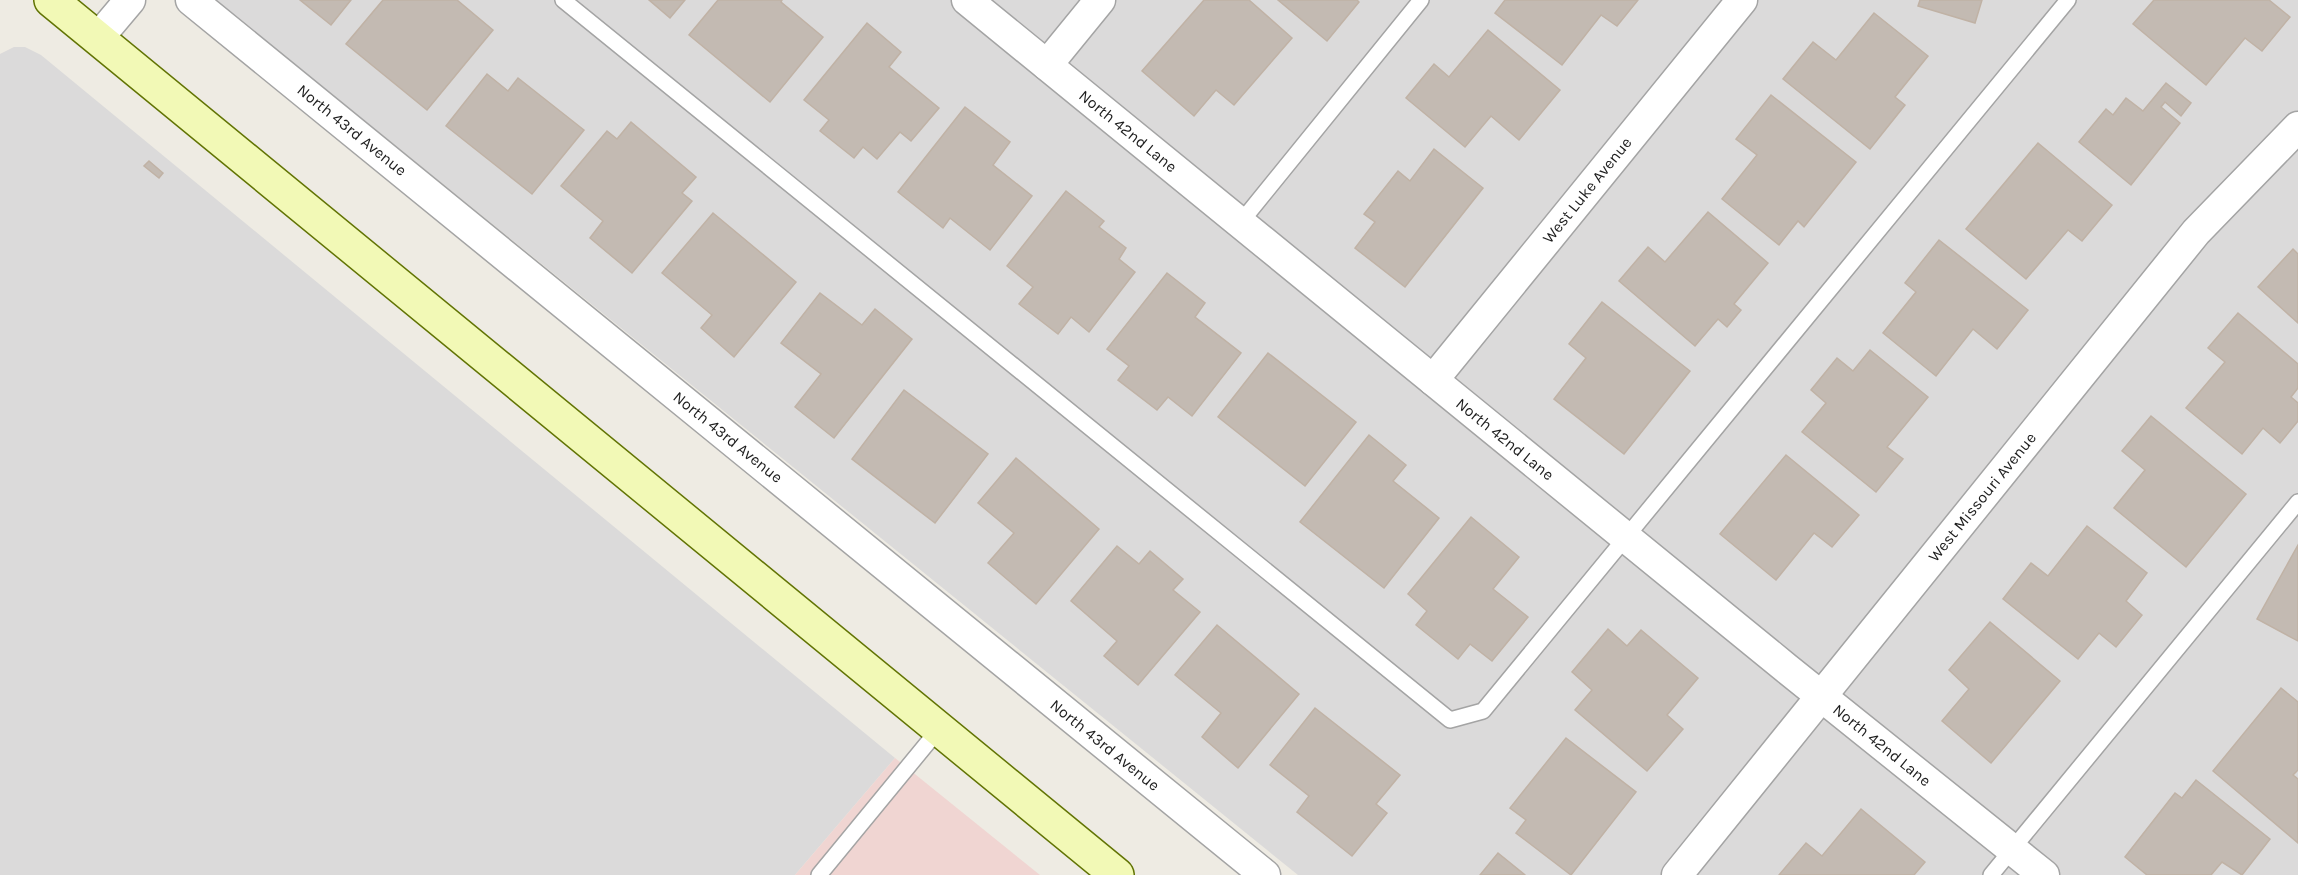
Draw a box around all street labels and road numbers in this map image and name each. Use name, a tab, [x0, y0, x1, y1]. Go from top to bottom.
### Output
street label: North 43rd Avenue	[294, 80, 410, 180]
street label: North 42nd Lane	[1075, 86, 1181, 176]
street label: West Luke Avenue	[1538, 133, 1636, 247]
street label: North 43rd Avenue	[670, 387, 786, 487]
street label: North 42nd Lane	[1452, 394, 1558, 484]
street label: West Missouri Avenue	[1924, 429, 2040, 565]
street label: North 43rd Avenue	[1047, 695, 1163, 795]
street label: North 42nd Lane	[1829, 700, 1935, 790]

